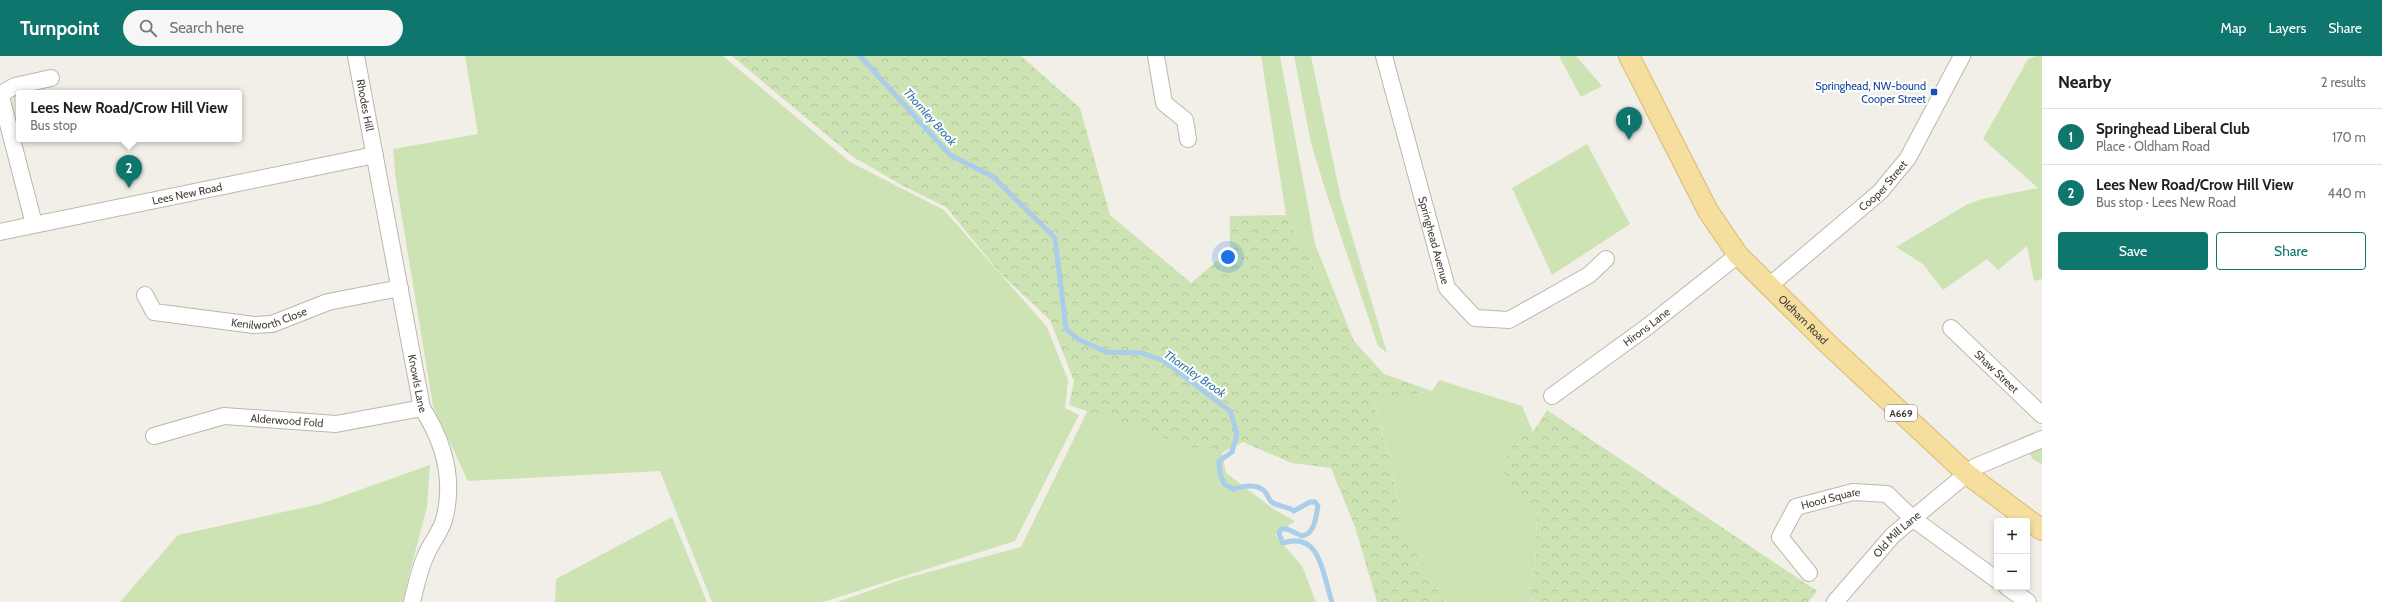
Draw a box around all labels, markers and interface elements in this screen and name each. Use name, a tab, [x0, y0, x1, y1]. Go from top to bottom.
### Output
search box	[123, 10, 403, 46]
text: Turnpoint	[20, 17, 99, 40]
icon: search	[137, 17, 159, 39]
text: Search here	[169, 19, 244, 37]
text: Map	[2221, 19, 2246, 37]
text: Layers	[2268, 19, 2306, 37]
text: Share	[2328, 19, 2362, 37]
text: Nearby	[2058, 72, 2111, 92]
text: 2 results	[2321, 74, 2366, 90]
street label: Rhodes Hill	[353, 78, 377, 133]
place label: Springhead, NW-bound Cooper Street	[1815, 79, 1926, 106]
water label: Thornley Brook	[901, 85, 961, 149]
marker: Springhead, NW-bound Cooper Street	[1929, 87, 1939, 97]
popup	[16, 90, 242, 142]
text: Lees New Road/Crow Hill View	[30, 99, 228, 117]
pin: 1	[1616, 107, 1642, 140]
text: Bus stop	[30, 117, 77, 133]
text: Springhead Liberal Club	[2096, 120, 2250, 138]
text: 1	[2069, 129, 2073, 145]
text: 170 m	[2332, 129, 2366, 145]
text: Place · Oldham Road	[2096, 138, 2210, 154]
pin: 2	[116, 155, 142, 188]
street label: Cooper Street	[1856, 157, 1910, 214]
text: Lees New Road/Crow Hill View	[2096, 176, 2294, 194]
street label: Lees New Road	[151, 180, 223, 208]
text: 2	[2068, 185, 2074, 201]
text: 440 m	[2328, 185, 2366, 201]
text: Bus stop · Lees New Road	[2096, 194, 2236, 210]
street label: Springhead Avenue	[1415, 195, 1453, 286]
button: Save	[2058, 232, 2208, 270]
button: Share	[2216, 232, 2366, 270]
your location	[1218, 247, 1238, 267]
street label: Oldham Road	[1775, 292, 1831, 347]
street label: Kenilworth Close	[230, 304, 309, 332]
street label: Hirons Lane	[1620, 304, 1673, 349]
water label: Thornley Brook	[1161, 347, 1230, 401]
street label: Shaw Street	[1971, 347, 2022, 396]
street label: Knowls Lane	[405, 353, 430, 416]
road number: A669	[1885, 405, 1917, 421]
street label: Alderwood Fold	[250, 411, 324, 430]
street label: Hood Square	[1799, 485, 1861, 512]
street label: Old Mill Lane	[1870, 508, 1924, 560]
map controls	[1994, 518, 2030, 590]
button: +	[1994, 518, 2030, 554]
button: −	[1994, 554, 2030, 590]

